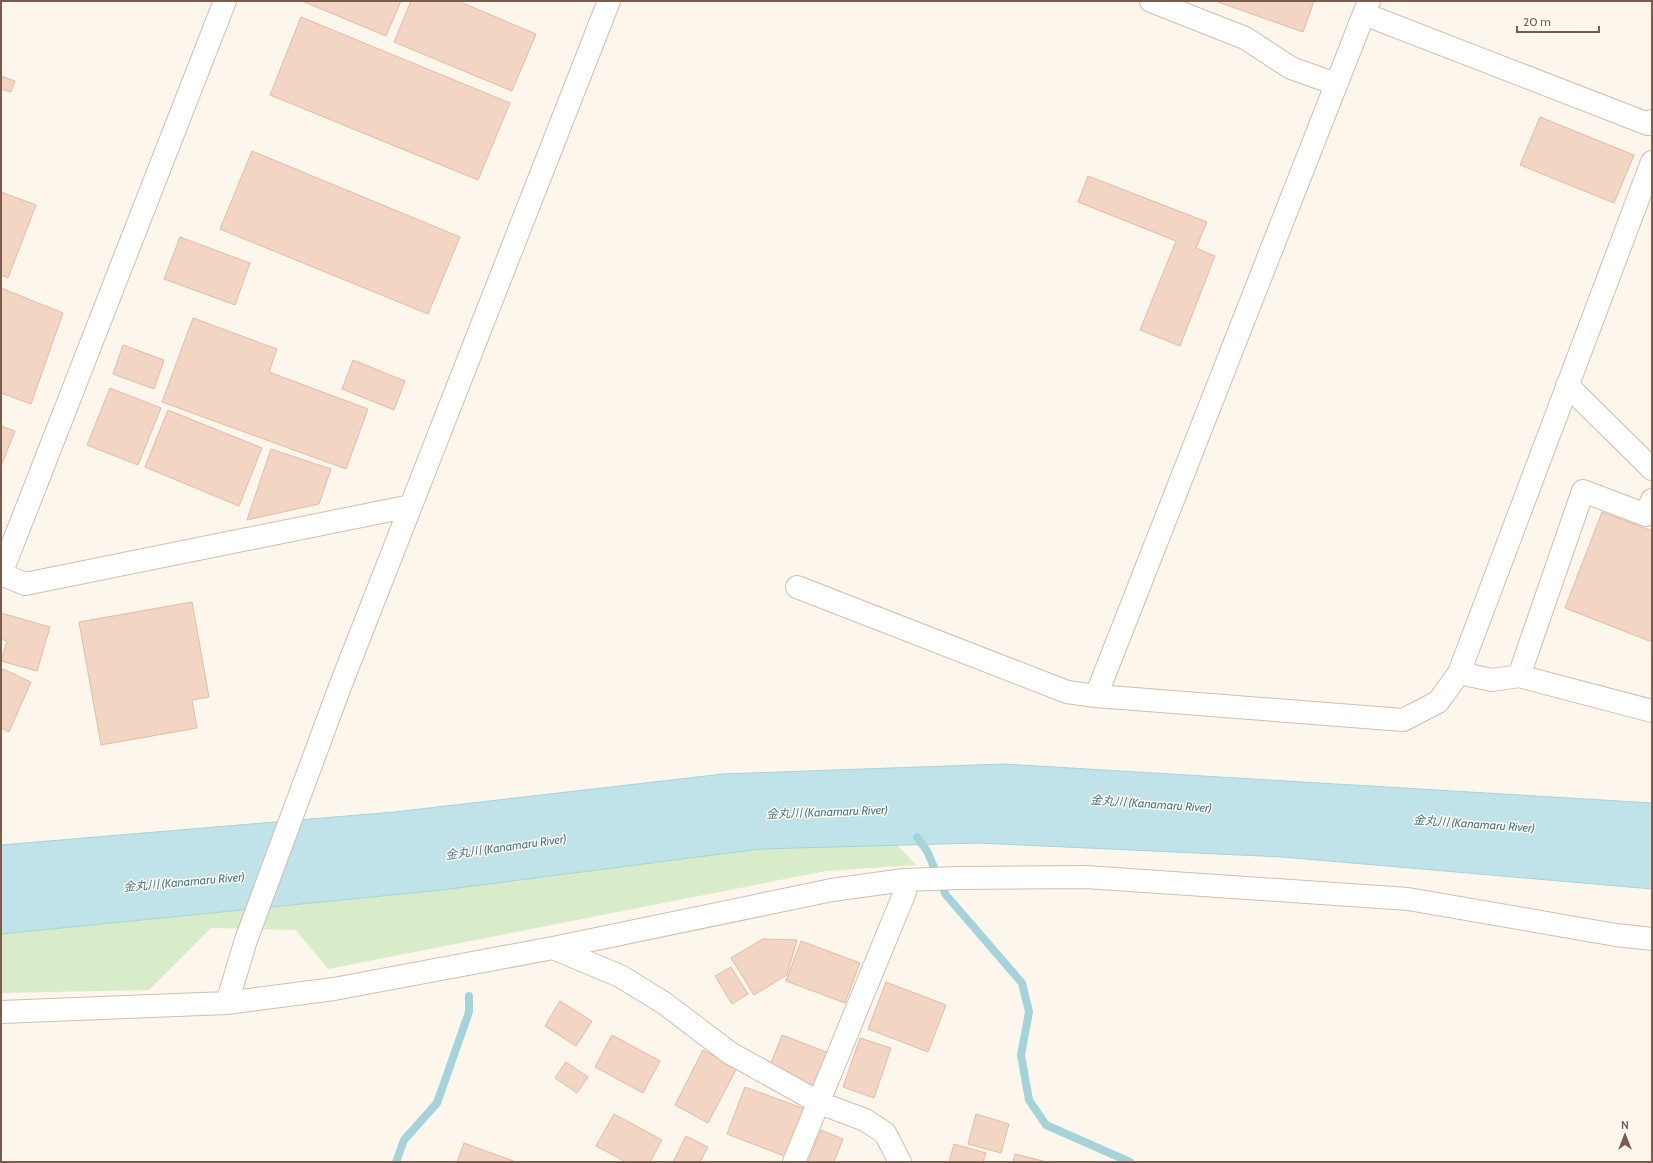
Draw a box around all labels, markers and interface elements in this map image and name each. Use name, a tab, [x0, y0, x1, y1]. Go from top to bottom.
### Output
scale bar	[1517, 8, 1599, 34]
text: 20 m	[1523, 14, 1551, 29]
water label: 金丸川 (Kanamaru River)	[1090, 792, 1212, 815]
water label: 金丸川 (Kanamaru River)	[766, 802, 888, 821]
water label: 金丸川 (Kanamaru River)	[1413, 812, 1535, 835]
water label: 金丸川 (Kanamaru River)	[444, 831, 567, 862]
water label: 金丸川 (Kanamaru River)	[123, 869, 245, 894]
north arrow	[1605, 1115, 1645, 1155]
text: N	[1621, 1118, 1629, 1132]

